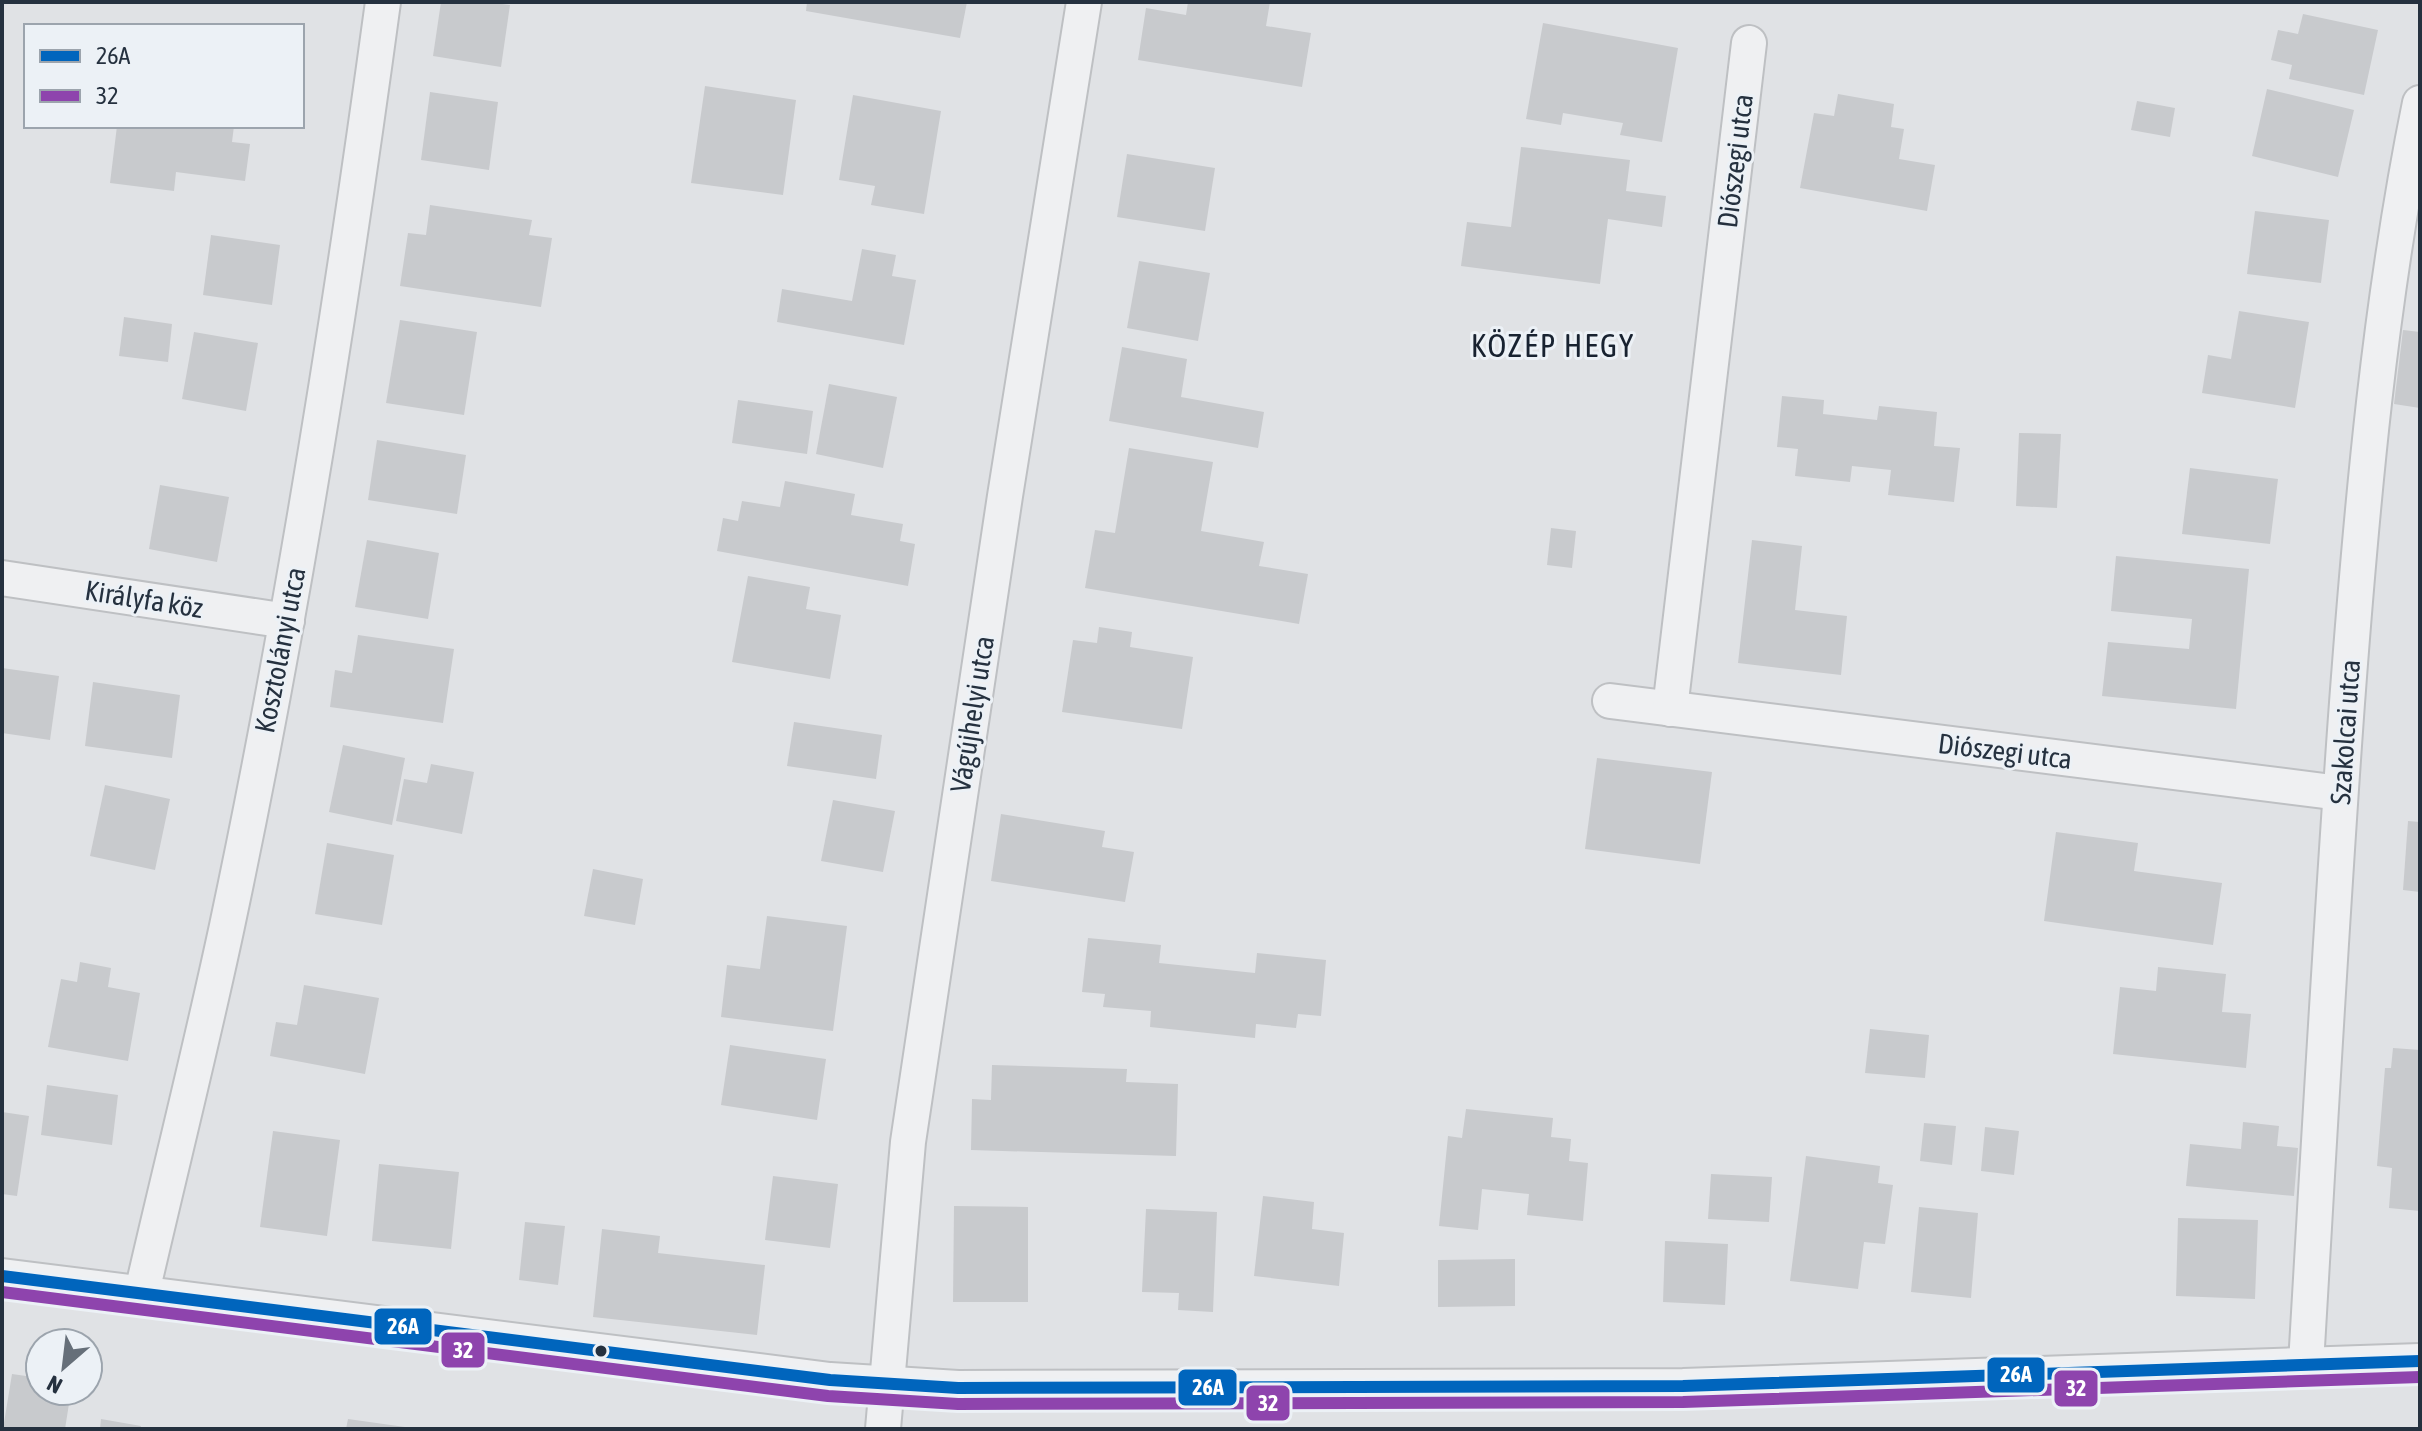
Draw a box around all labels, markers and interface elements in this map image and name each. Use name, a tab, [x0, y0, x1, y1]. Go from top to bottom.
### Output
legend	[24, 24, 304, 128]
text: 26A	[96, 42, 131, 69]
text: 32	[96, 82, 119, 109]
street label: Diószegi utca	[1711, 92, 1759, 230]
district label: KÖZÉP HEGY	[1471, 327, 1635, 364]
street label: Kosztolányi utca	[248, 565, 312, 735]
street label: Királyfa köz	[83, 574, 205, 624]
street label: Vágújhelyi utca	[944, 634, 1000, 794]
street label: Szakolcai utca	[2324, 658, 2366, 806]
street label: Diószegi utca	[1936, 727, 2074, 775]
line badge: 26A	[373, 1307, 433, 1346]
text: 26A	[387, 1313, 419, 1339]
north arrow	[24, 1327, 104, 1407]
line badge: 32	[440, 1331, 486, 1369]
text: 32	[453, 1337, 473, 1363]
unlabelled marker	[593, 1343, 609, 1359]
line badge: 26A	[1986, 1356, 2046, 1394]
text: 26A	[2000, 1361, 2032, 1387]
line badge: 26A	[1177, 1368, 1238, 1407]
line badge: 32	[2053, 1369, 2099, 1408]
text: N	[43, 1370, 66, 1399]
text: 26A	[1192, 1374, 1224, 1400]
text: 32	[2066, 1375, 2086, 1401]
line badge: 32	[1245, 1384, 1291, 1422]
text: 32	[1258, 1390, 1278, 1416]

